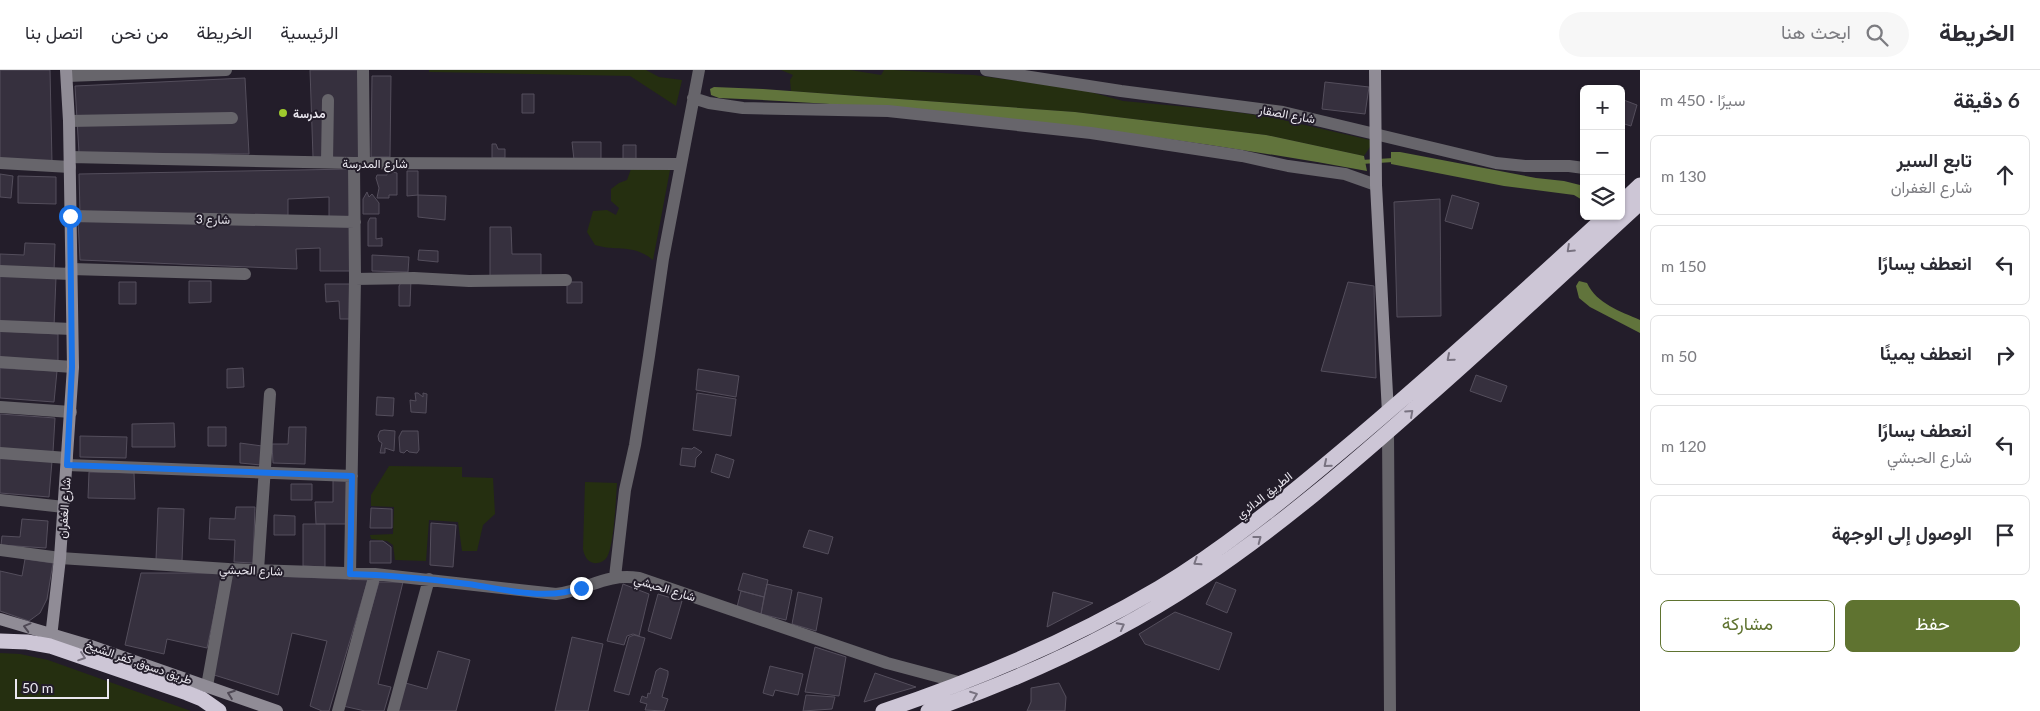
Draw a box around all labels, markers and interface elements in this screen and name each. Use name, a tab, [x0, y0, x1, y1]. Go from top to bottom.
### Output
search box	[1559, 12, 1909, 57]
text: الخريطة	[1939, 17, 2015, 46]
text: ابحث هنا	[1781, 20, 1851, 43]
text: اتصل بنا	[25, 21, 83, 43]
text: من نحن	[111, 21, 169, 43]
text: الخريطة	[197, 21, 252, 43]
text: الرئيسية	[280, 21, 338, 43]
icon: search	[1863, 21, 1891, 49]
map controls	[1580, 85, 1625, 220]
button: +	[1580, 85, 1625, 130]
text: 6 دقيقة	[1953, 87, 2020, 112]
text: سيرًا · 450 m	[1660, 90, 1745, 109]
street label: شارع الصقار	[1256, 101, 1316, 128]
place label: مدرسة	[293, 106, 326, 122]
marker: مدرسة	[277, 107, 289, 119]
button: −	[1580, 130, 1625, 175]
text: تابع السير	[1897, 148, 1972, 171]
street label: شارع المدرسة	[342, 156, 408, 173]
icon: ahead	[1991, 161, 2019, 189]
text: 130 m	[1661, 166, 1706, 185]
button: layers	[1580, 175, 1625, 220]
text: شارع الغفران	[1891, 177, 1972, 196]
route start	[59, 205, 82, 228]
street label: شارع 3	[196, 211, 230, 229]
one-way arrow	[1567, 243, 1576, 252]
text: انعطف يسارًا	[1877, 251, 1972, 274]
icon: left	[1991, 251, 2019, 279]
text: 150 m	[1661, 256, 1706, 275]
text: انعطف يمينًا	[1880, 341, 1972, 364]
icon: right	[1991, 341, 2019, 369]
text: 50 m	[1661, 346, 1697, 365]
one-way arrow	[1447, 352, 1456, 361]
one-way arrow	[1405, 409, 1414, 418]
text: انعطف يسارًا	[1877, 418, 1972, 441]
icon: left	[1991, 431, 2019, 459]
text: 120 m	[1661, 436, 1706, 455]
text: شارع الحبشي	[1887, 447, 1972, 466]
one-way arrow	[1323, 458, 1332, 467]
street label: الطريق الدائري	[1233, 468, 1297, 524]
street label: شارع الغفران	[54, 477, 76, 539]
text: الوصول إلى الوجهة	[1831, 521, 1972, 544]
icon: arrive	[1991, 521, 2019, 549]
one-way arrow	[1252, 536, 1262, 545]
one-way arrow	[1194, 556, 1203, 566]
street label: شارع الحبشي	[219, 561, 283, 582]
street label: شارع الحبشي	[631, 572, 698, 607]
route end	[570, 577, 593, 600]
button: مشاركة	[1660, 600, 1835, 652]
button: حفظ	[1845, 600, 2020, 652]
one-way arrow	[1116, 622, 1125, 632]
one-way arrow	[23, 623, 31, 633]
street label: طريق دسوق, كفر الشيخ	[83, 637, 194, 689]
one-way arrow	[77, 651, 85, 661]
scale bar	[15, 676, 109, 699]
text: 50 m	[22, 679, 53, 696]
one-way arrow	[227, 690, 235, 700]
one-way arrow	[969, 690, 978, 701]

